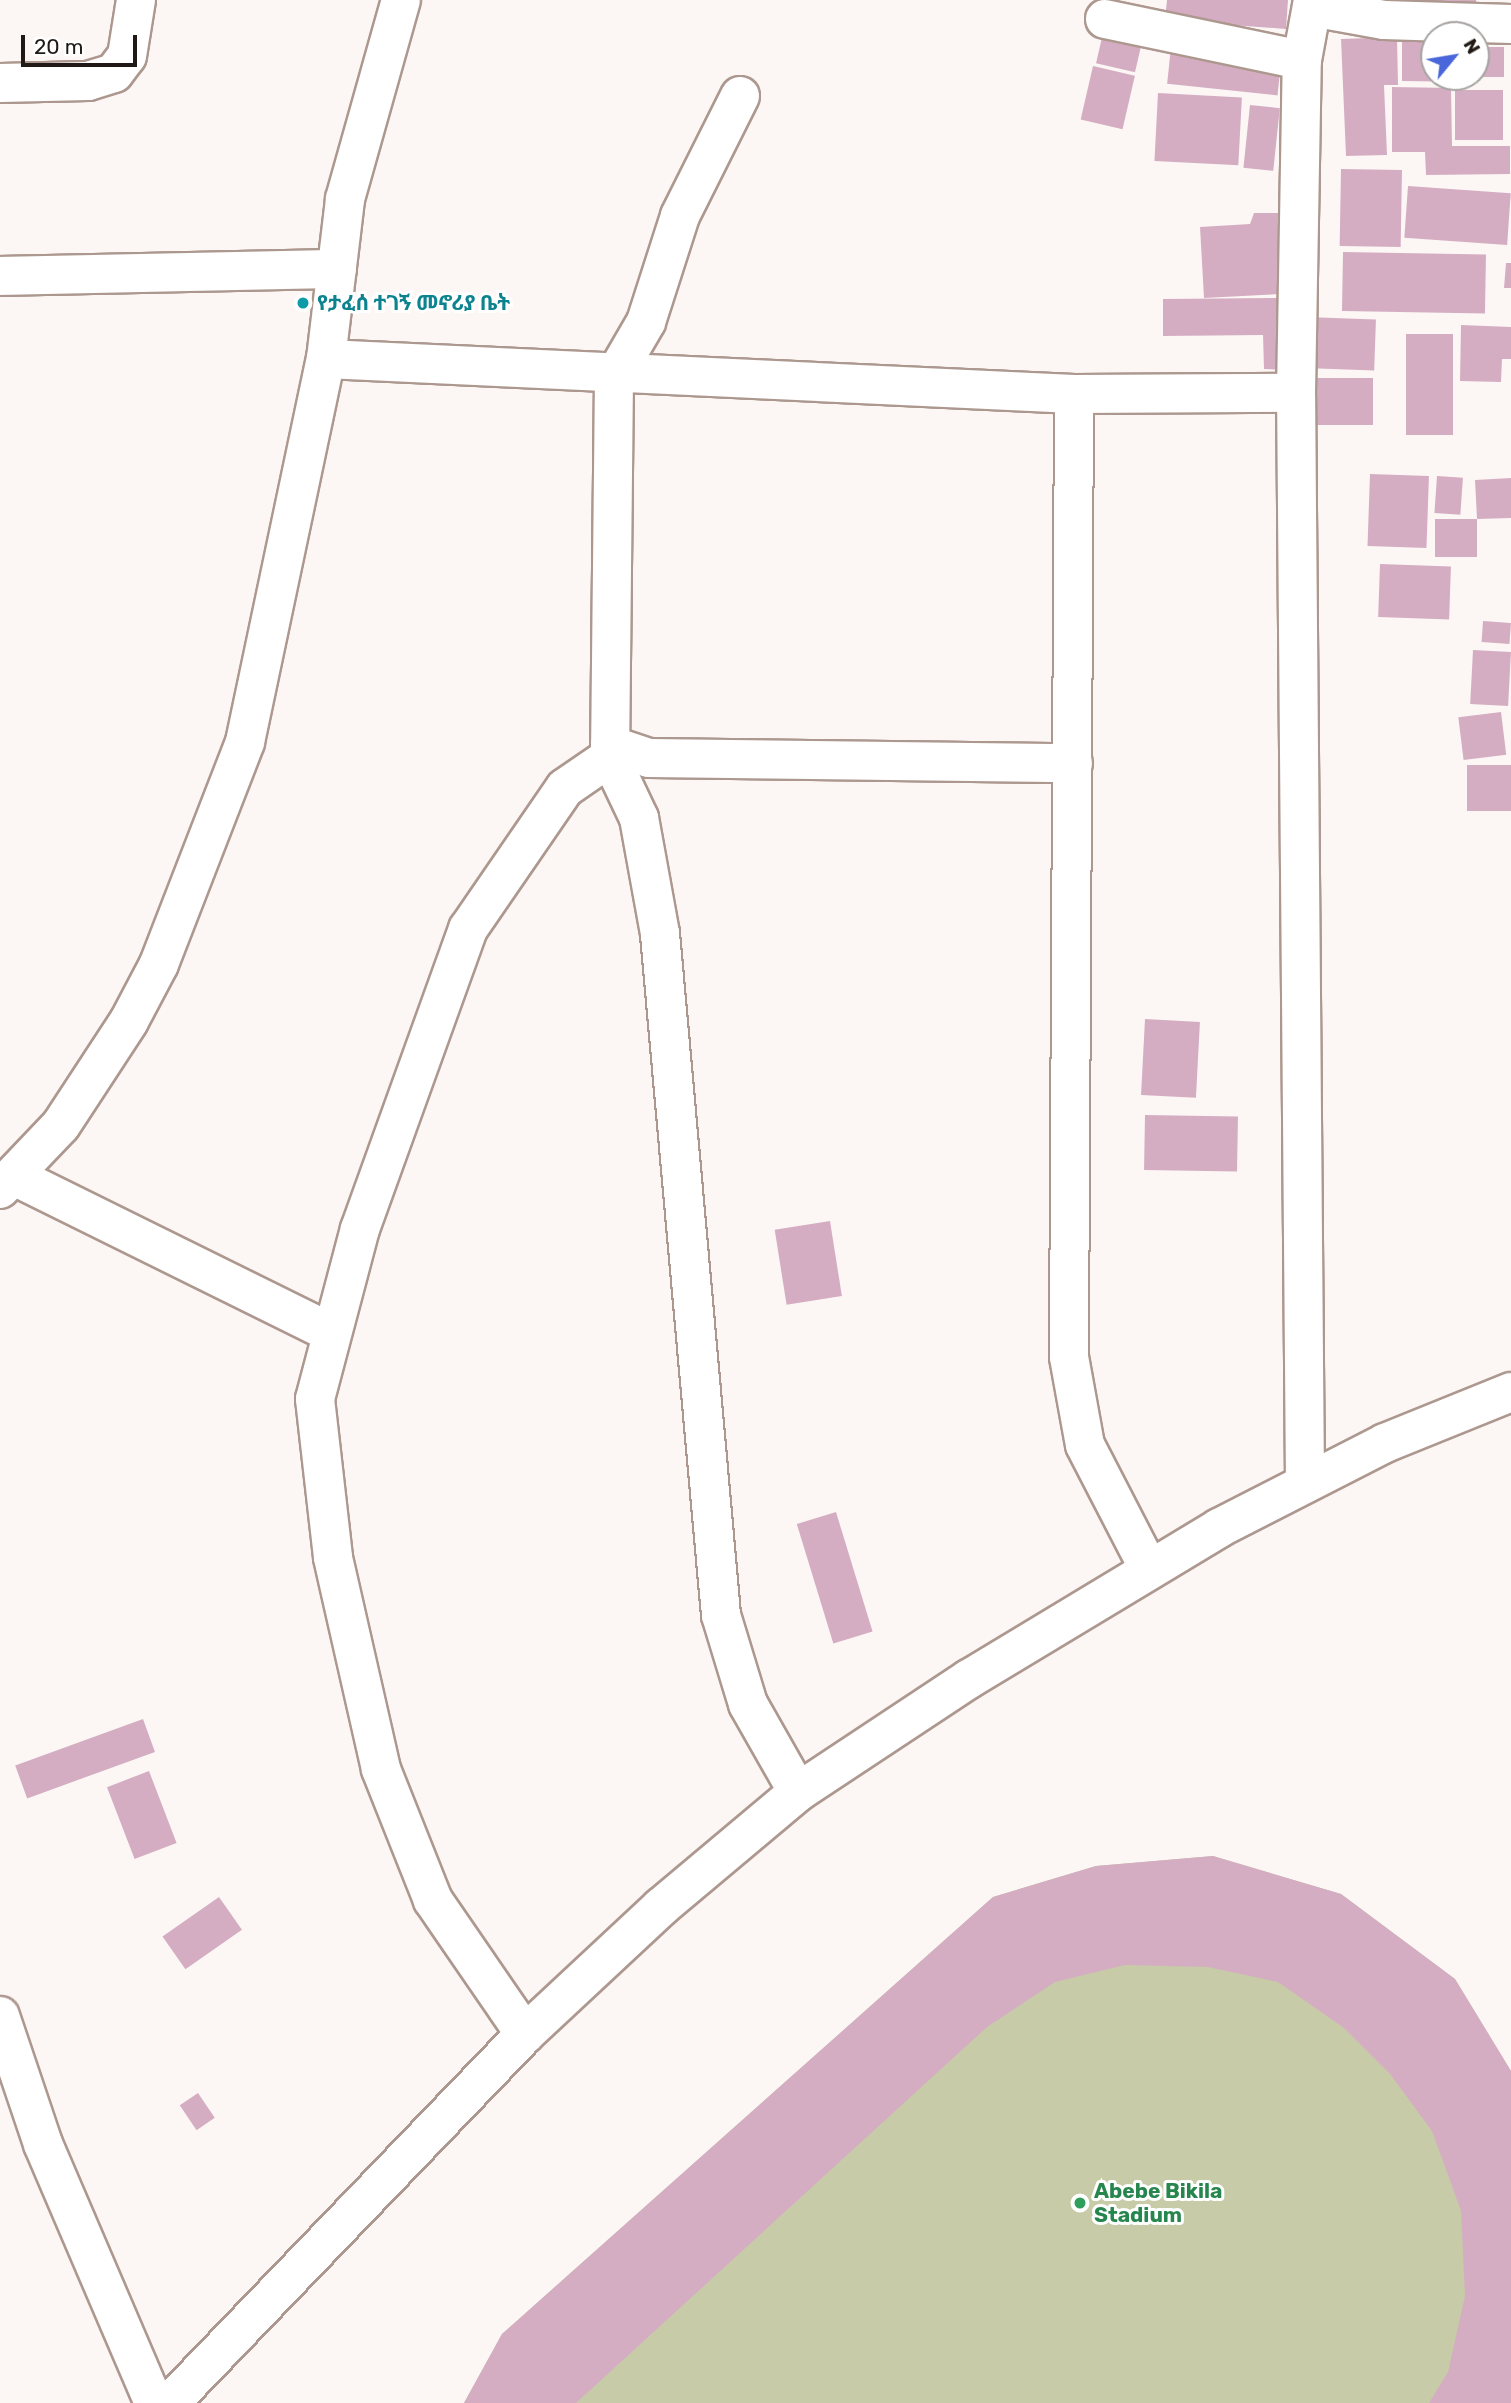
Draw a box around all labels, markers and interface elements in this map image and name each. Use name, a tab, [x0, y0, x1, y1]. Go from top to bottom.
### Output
scale bar	[24, 21, 140, 65]
north arrow	[1420, 21, 1490, 91]
text: 20 m	[34, 34, 83, 59]
text: N	[1459, 35, 1485, 58]
place label: የታፈሰ ተገኝ መኖሪያ ቤት	[317, 290, 510, 316]
marker: የታፈሰ ተገኝ መኖሪያ ቤት	[295, 295, 311, 311]
place label: Abebe Bikila Stadium	[1094, 2178, 1222, 2228]
marker: Abebe Bikila Stadium	[1072, 2195, 1088, 2211]

